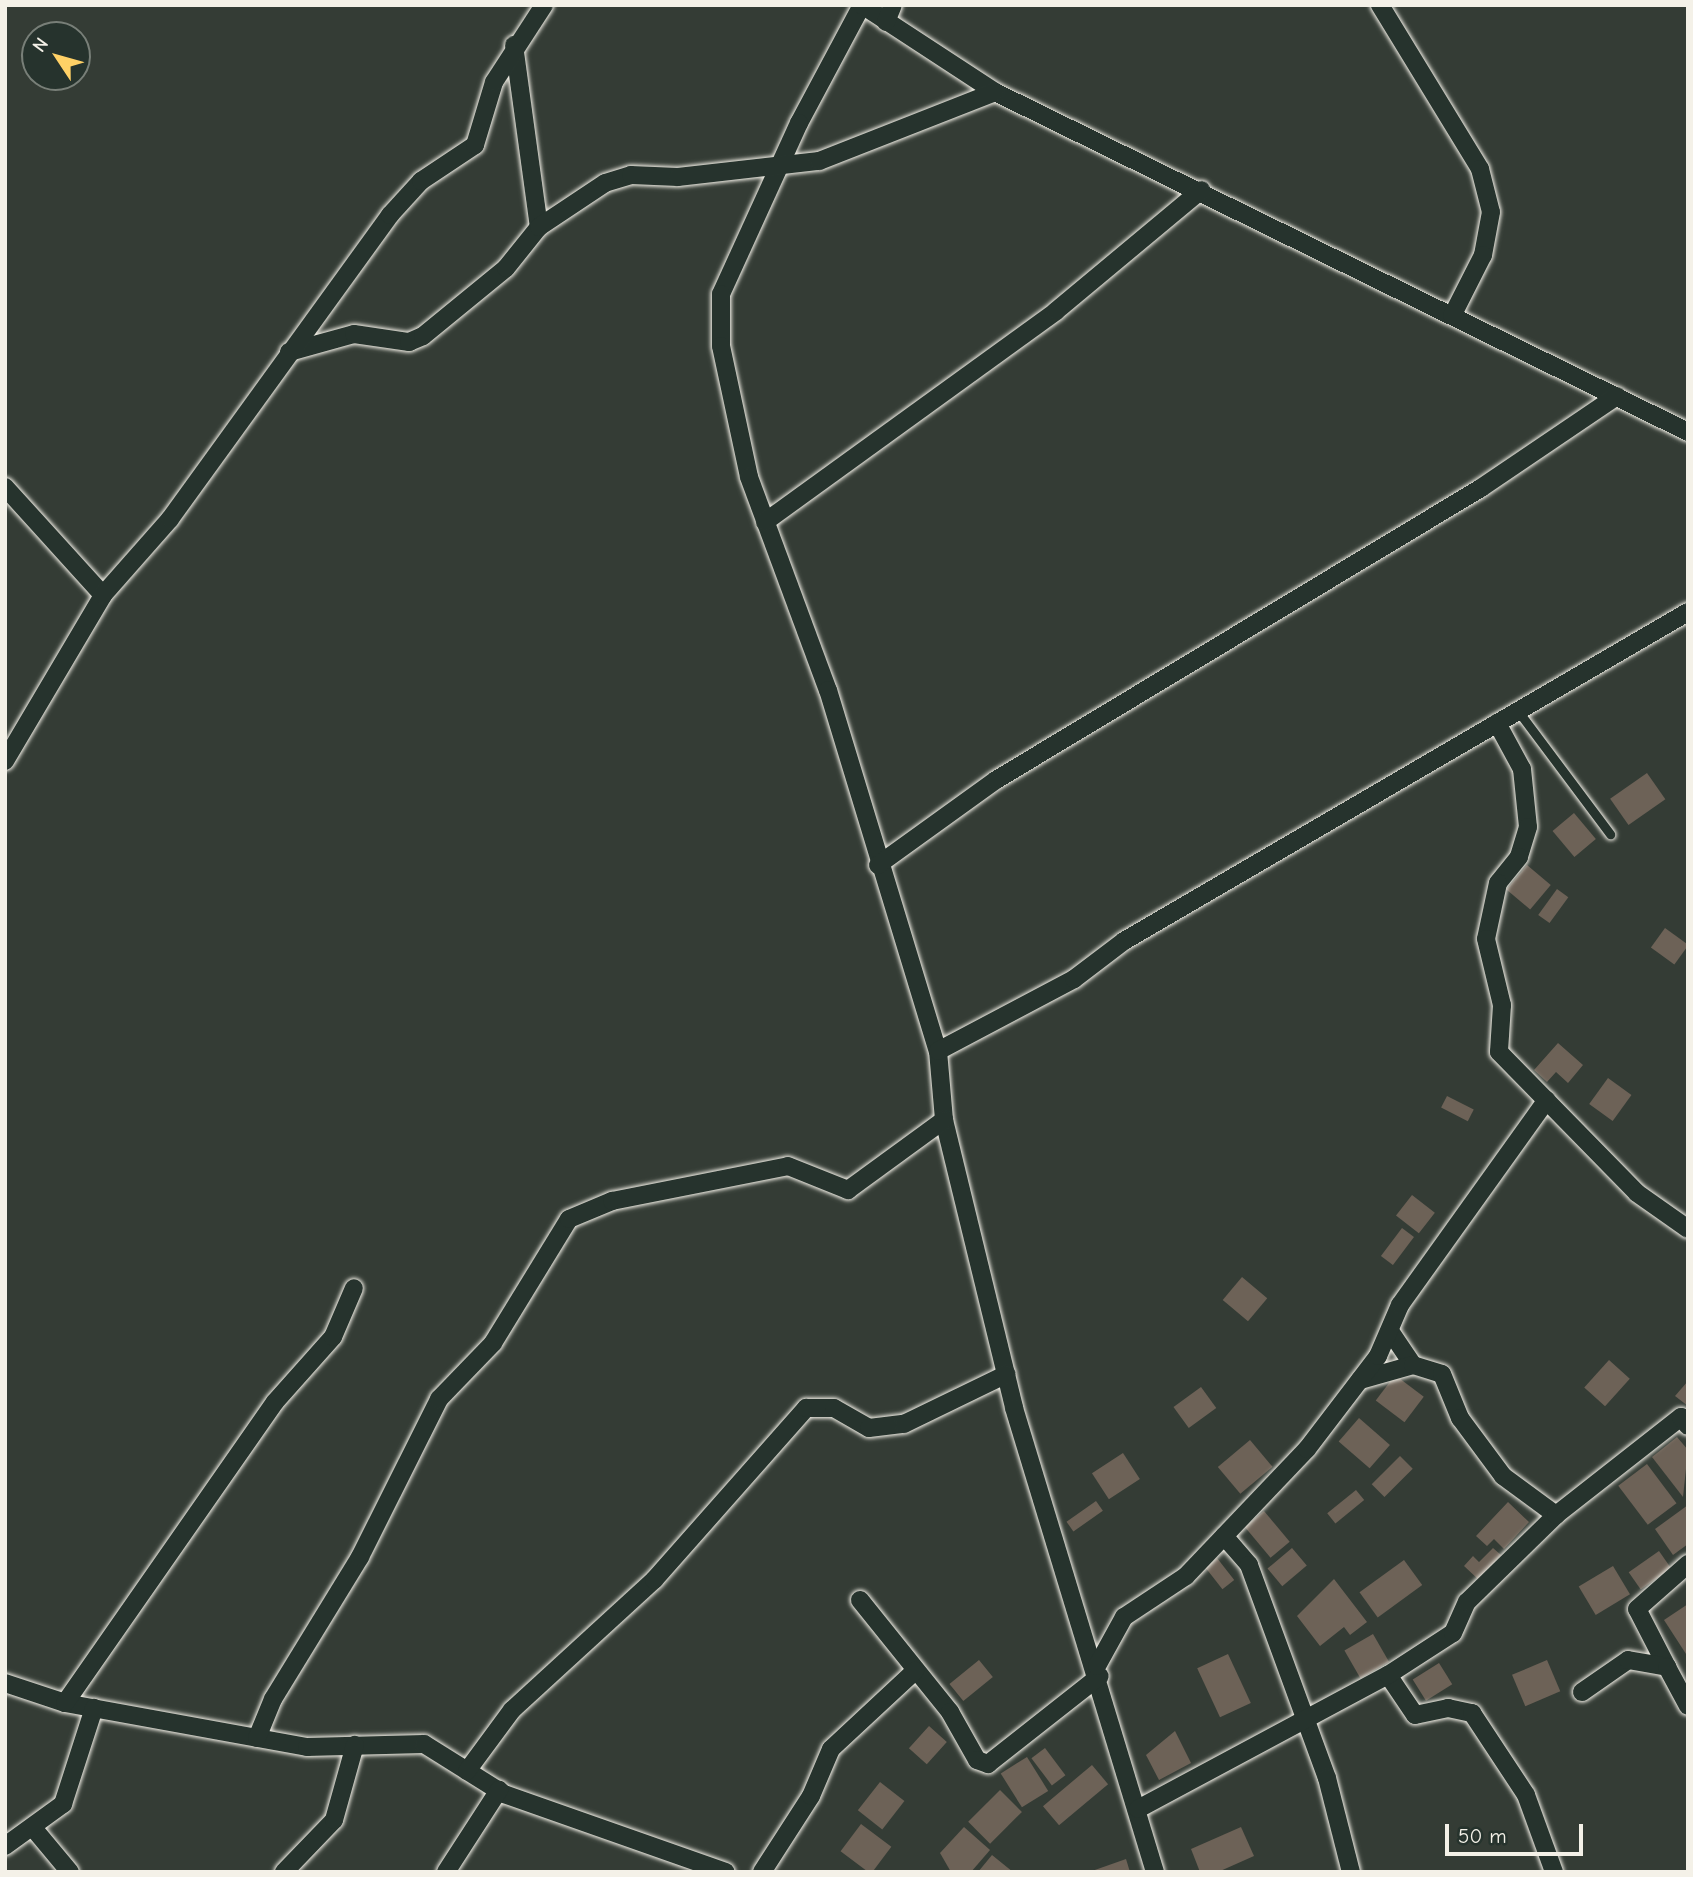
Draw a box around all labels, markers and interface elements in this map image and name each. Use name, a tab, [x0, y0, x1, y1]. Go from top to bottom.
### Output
north arrow	[21, 21, 91, 91]
text: N	[28, 33, 53, 56]
scale bar	[1448, 1811, 1586, 1855]
text: 50 m	[1458, 1824, 1507, 1848]

